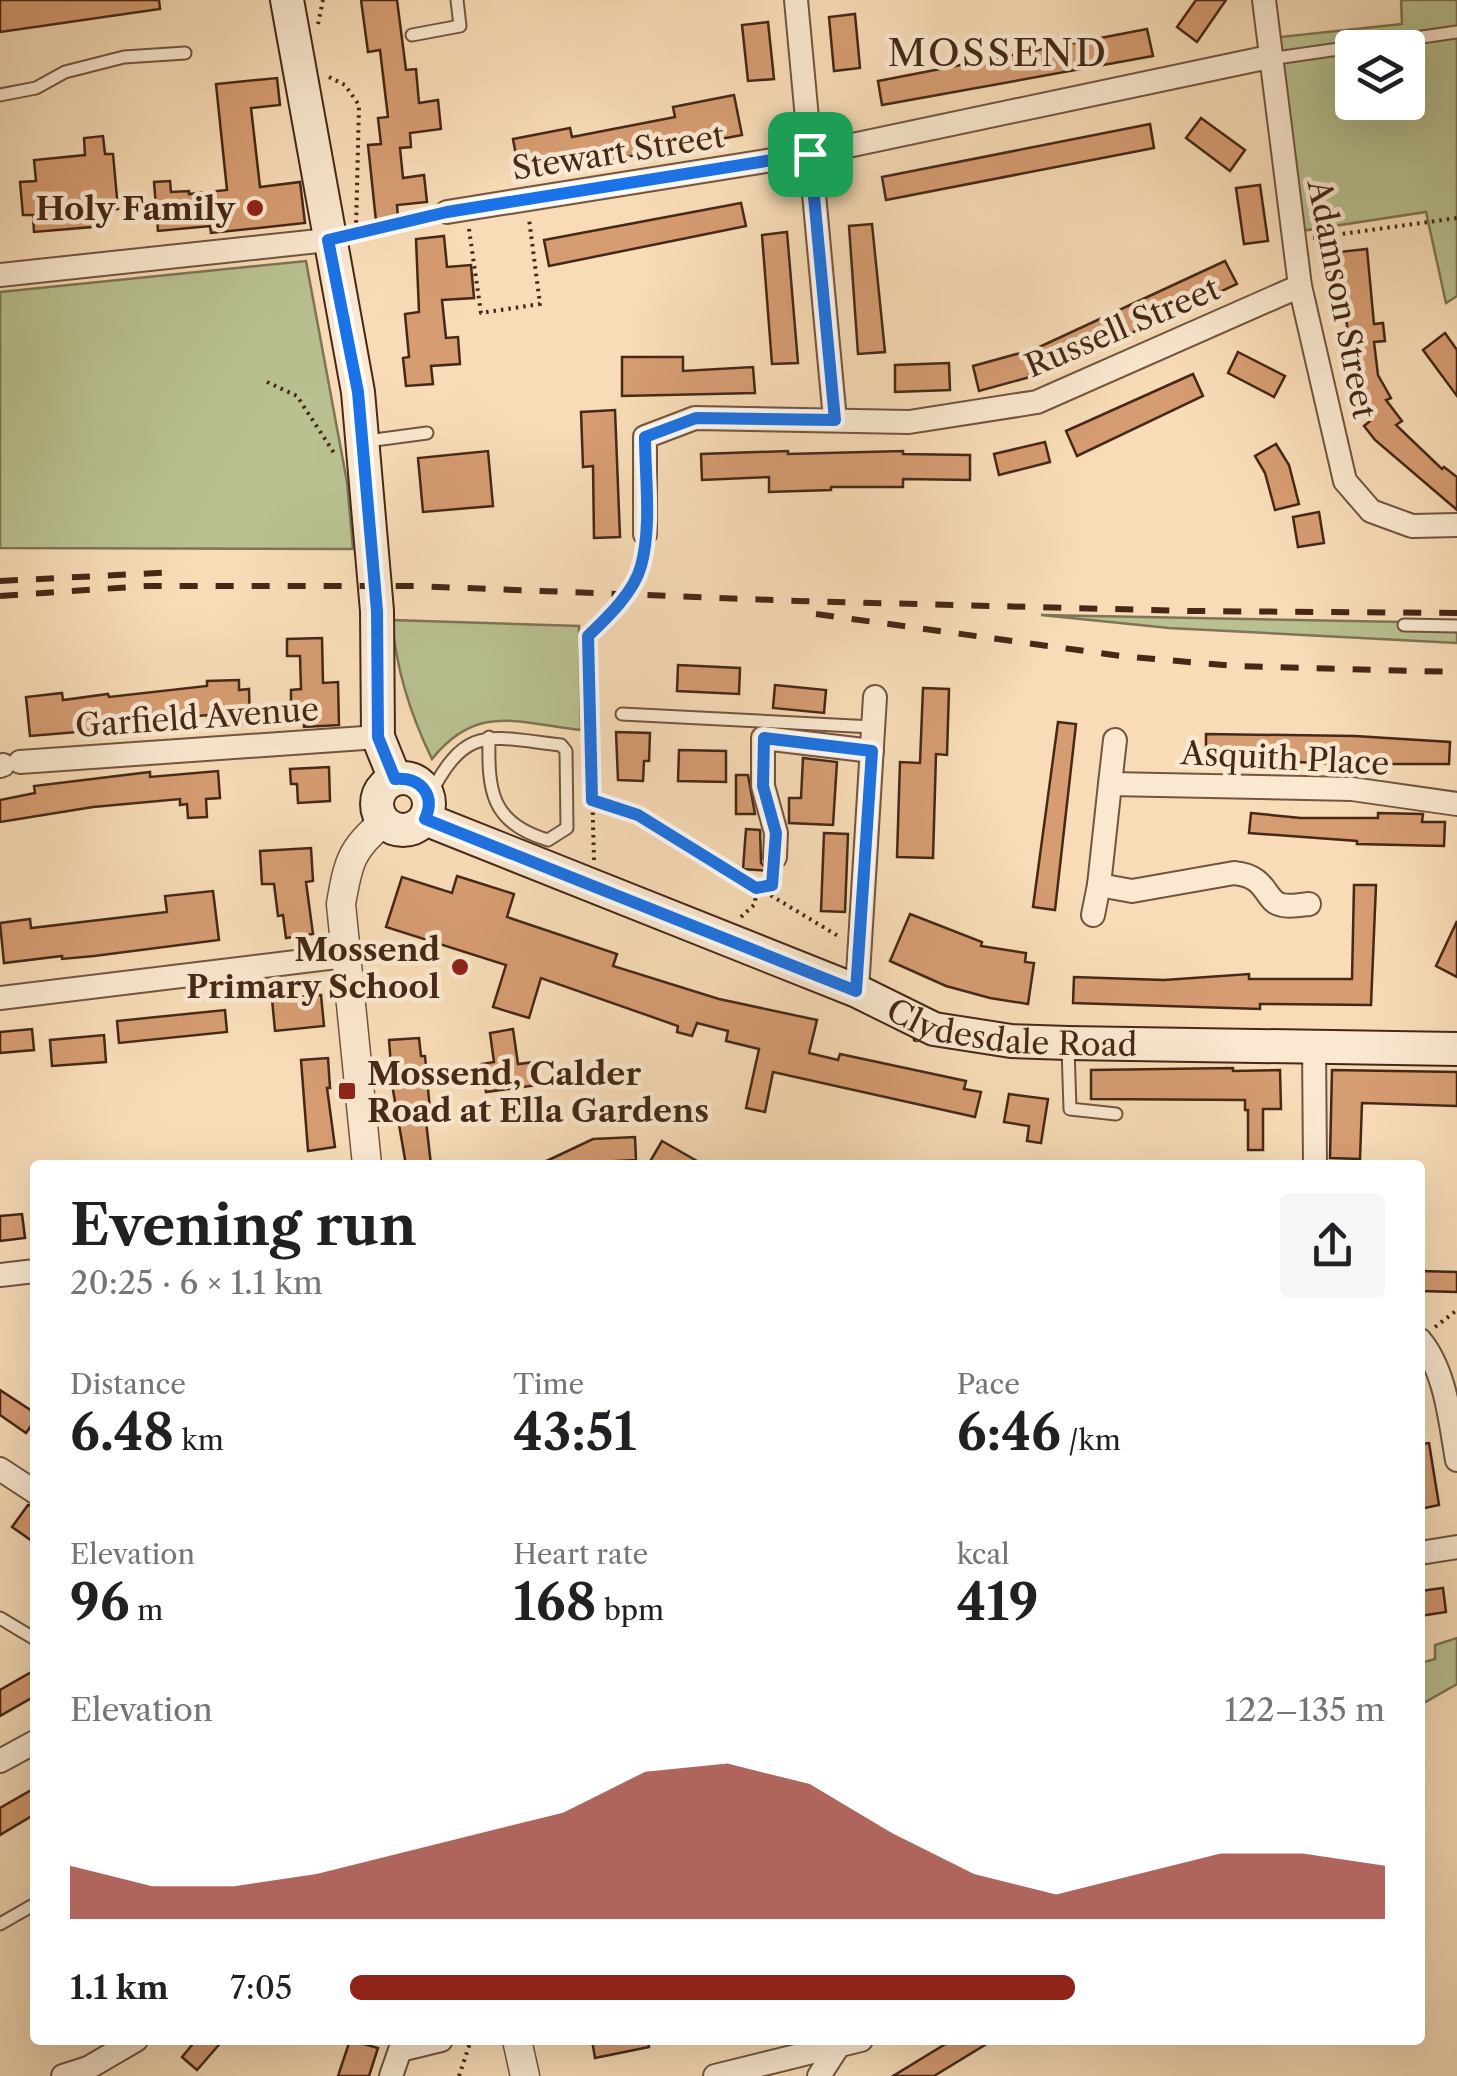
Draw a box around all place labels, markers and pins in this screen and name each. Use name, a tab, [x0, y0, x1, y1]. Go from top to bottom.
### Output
pin	[768, 112, 853, 197]
place label: Holy Family	[35, 189, 236, 228]
marker: Holy Family	[244, 197, 266, 219]
place label: Mossend Primary School	[186, 930, 440, 1006]
marker: Mossend Primary School	[449, 956, 471, 978]
place label: Mossend, Calder Road at Ella Gardens	[367, 1054, 709, 1130]
marker: Mossend, Calder Road at Ella Gardens	[336, 1080, 358, 1102]

